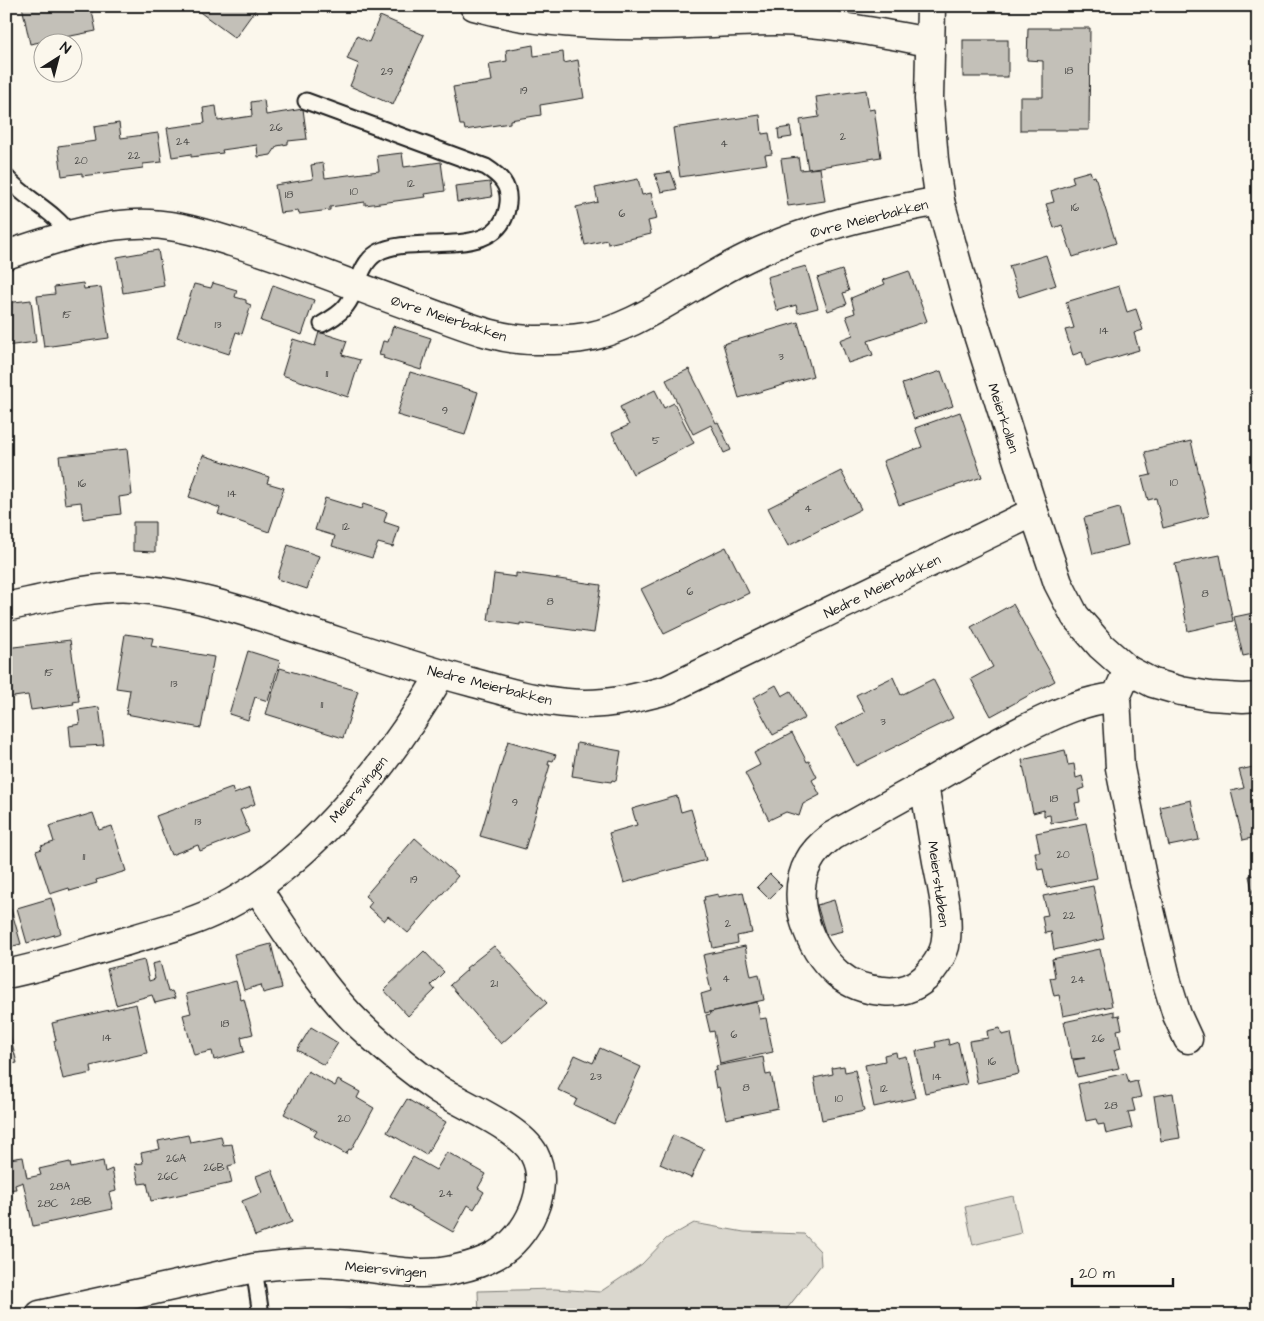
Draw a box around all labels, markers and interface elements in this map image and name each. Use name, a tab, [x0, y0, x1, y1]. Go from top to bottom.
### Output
north arrow	[32, 32, 82, 82]
text: N	[56, 38, 75, 59]
house number: 18	[1065, 63, 1073, 78]
house number: 29	[381, 64, 393, 79]
house number: 19	[520, 83, 528, 98]
house number: 26	[269, 120, 283, 135]
house number: 2	[840, 129, 847, 144]
house number: 24	[176, 134, 190, 149]
house number: 4	[720, 136, 728, 151]
house number: 22	[128, 148, 141, 163]
house number: 20	[74, 153, 88, 168]
house number: 12	[407, 176, 416, 191]
house number: 10	[350, 184, 358, 199]
house number: 18	[285, 187, 293, 202]
street label: Øvre Meierbakken	[808, 195, 930, 243]
house number: 16	[1071, 200, 1079, 215]
house number: 6	[619, 206, 626, 221]
street label: Øvre Meierbakken	[388, 291, 509, 347]
house number: 15	[62, 307, 72, 322]
house number: 13	[214, 317, 222, 332]
house number: 14	[1100, 323, 1109, 338]
house number: 3	[778, 349, 784, 364]
house number: 11	[326, 366, 329, 381]
street label: Meierkollen	[982, 381, 1024, 456]
house number: 9	[442, 403, 448, 418]
house number: 5	[652, 433, 660, 448]
house number: 10	[1170, 475, 1178, 490]
house number: 16	[78, 476, 86, 491]
house number: 14	[228, 486, 237, 501]
house number: 4	[804, 501, 812, 516]
house number: 12	[342, 519, 351, 534]
street label: Nedre Meierbakken	[821, 550, 944, 624]
house number: 6	[687, 584, 694, 599]
house number: 8	[1201, 586, 1209, 601]
house number: 8	[546, 594, 554, 609]
street label: Nedre Meierbakken	[425, 661, 554, 711]
house number: 15	[44, 665, 54, 680]
house number: 13	[170, 676, 178, 691]
house number: 11	[321, 697, 324, 712]
house number: 3	[880, 714, 886, 729]
street label: Meiersvingen	[325, 752, 393, 827]
house number: 18	[1050, 791, 1058, 806]
house number: 9	[512, 795, 518, 810]
house number: 13	[194, 814, 202, 829]
street label: Meierstubben	[922, 840, 954, 928]
house number: 20	[1056, 847, 1070, 862]
house number: 11	[83, 849, 86, 864]
house number: 19	[410, 872, 418, 887]
house number: 22	[1063, 908, 1076, 923]
house number: 2	[725, 916, 732, 931]
house number: 4	[722, 971, 730, 986]
house number: 24	[1071, 972, 1085, 987]
house number: 21	[490, 976, 498, 991]
house number: 18	[221, 1016, 229, 1031]
house number: 6	[731, 1027, 738, 1042]
house number: 14	[103, 1030, 112, 1045]
house number: 26	[1091, 1031, 1105, 1046]
house number: 16	[988, 1054, 996, 1069]
house number: 23	[590, 1069, 602, 1084]
house number: 14	[933, 1069, 942, 1084]
house number: 8	[742, 1080, 750, 1095]
house number: 12	[880, 1081, 889, 1096]
house number: 10	[835, 1091, 843, 1106]
house number: 28	[1104, 1098, 1118, 1113]
house number: 20	[337, 1111, 351, 1126]
house number: 26A	[166, 1151, 186, 1166]
house number: 26B	[203, 1160, 225, 1175]
house number: 26C	[158, 1169, 179, 1184]
house number: 28A	[50, 1179, 70, 1194]
house number: 24	[439, 1186, 453, 1201]
house number: 28B	[70, 1194, 92, 1209]
house number: 28C	[37, 1196, 59, 1211]
street label: Meiersvingen	[344, 1256, 428, 1284]
scale bar	[1072, 1256, 1173, 1288]
text: 20 m	[1079, 1263, 1115, 1284]

